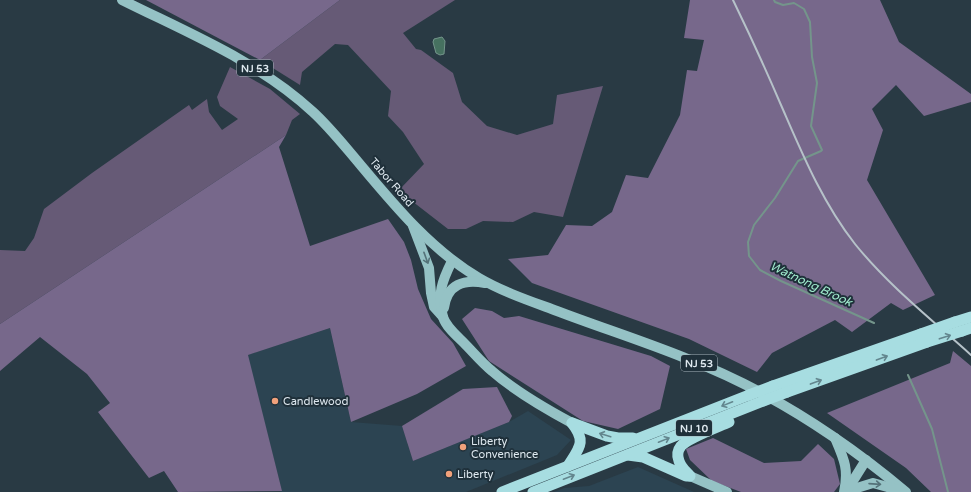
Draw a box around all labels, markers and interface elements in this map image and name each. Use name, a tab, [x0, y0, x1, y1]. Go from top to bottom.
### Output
road number: NJ 53	[237, 60, 273, 76]
street label: Tabor Road	[367, 155, 416, 209]
one-way arrow	[422, 252, 430, 264]
water label: Watnong Brook	[768, 259, 856, 310]
one-way arrow	[938, 333, 951, 340]
one-way arrow	[875, 354, 887, 362]
road number: NJ 53	[681, 355, 717, 371]
one-way arrow	[810, 377, 822, 385]
place label: Candlewood	[283, 395, 348, 408]
marker: Candlewood	[270, 396, 280, 406]
one-way arrow	[721, 401, 733, 408]
road number: NJ 10	[676, 420, 712, 436]
one-way arrow	[599, 431, 612, 438]
place label: Liberty Convenience	[471, 435, 538, 461]
one-way arrow	[658, 436, 670, 444]
marker: Liberty Convenience	[458, 442, 468, 452]
place label: Liberty	[457, 468, 494, 481]
marker: Liberty	[444, 469, 454, 479]
one-way arrow	[563, 473, 575, 481]
one-way arrow	[869, 481, 882, 488]

